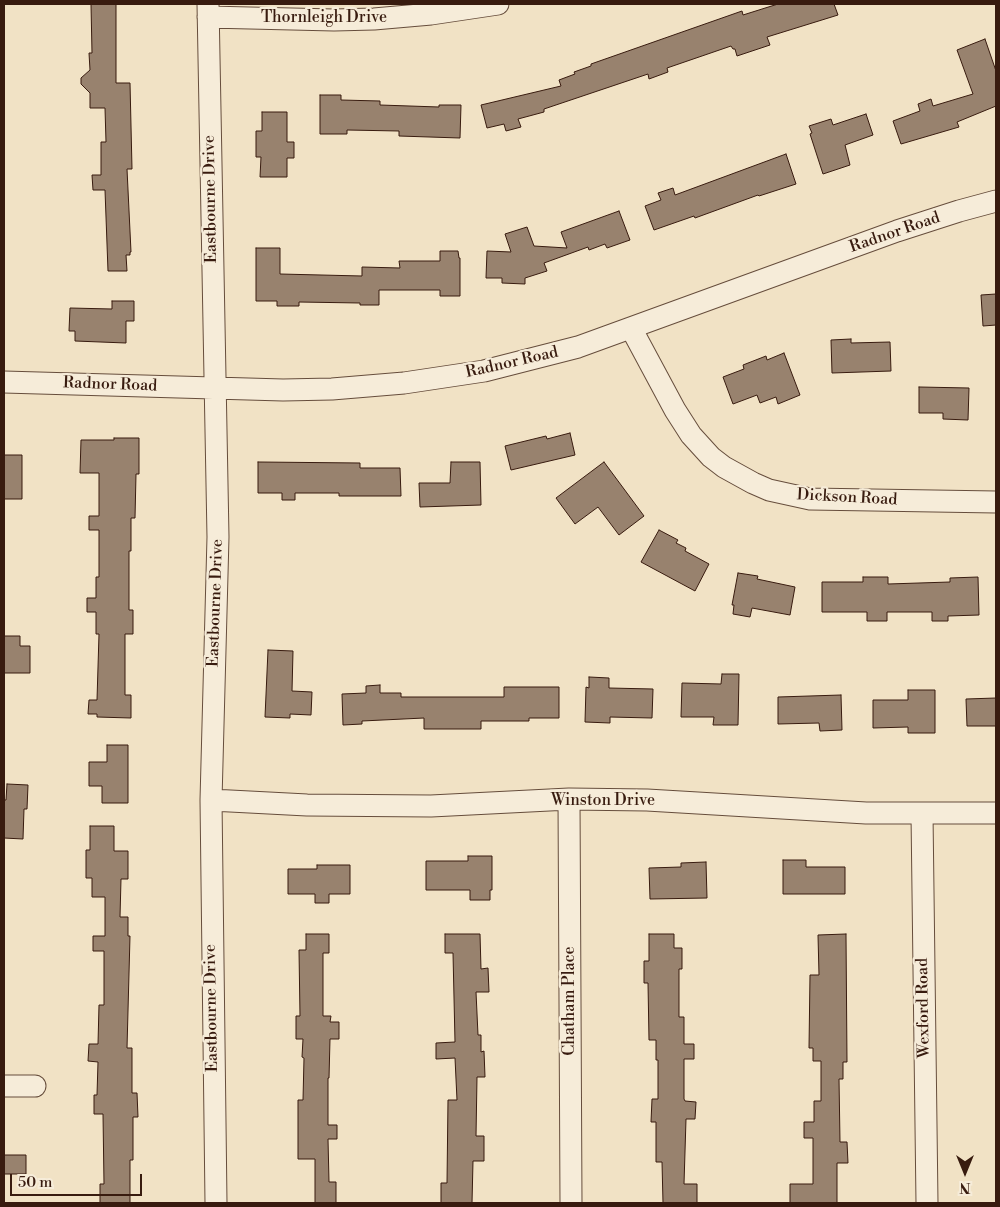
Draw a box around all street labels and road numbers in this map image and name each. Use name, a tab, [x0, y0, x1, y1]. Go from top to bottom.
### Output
street label: Thornleigh Drive	[261, 8, 387, 28]
street label: Eastbourne Drive	[200, 135, 222, 263]
street label: Radnor Road	[847, 209, 943, 257]
street label: Radnor Road	[464, 343, 560, 383]
street label: Radnor Road	[62, 374, 158, 396]
street label: Dickson Road	[796, 486, 898, 510]
street label: Eastbourne Drive	[204, 539, 228, 667]
street label: Winston Drive	[551, 791, 655, 811]
street label: Eastbourne Drive	[201, 944, 223, 1072]
street label: Chatham Place	[560, 946, 580, 1056]
street label: Wexford Road	[914, 958, 934, 1058]

